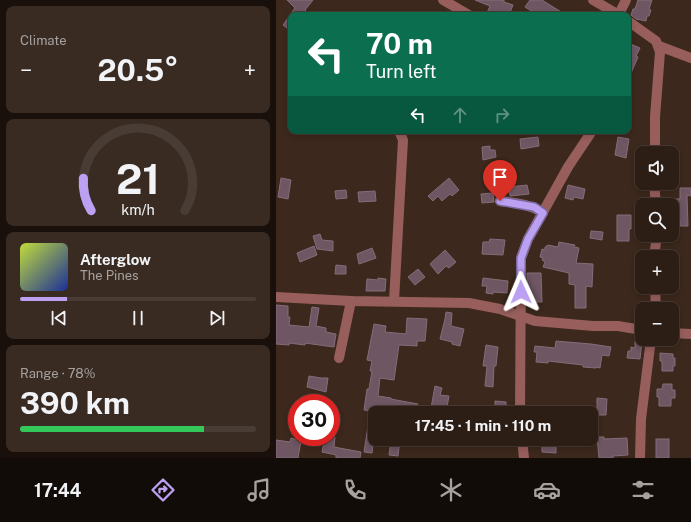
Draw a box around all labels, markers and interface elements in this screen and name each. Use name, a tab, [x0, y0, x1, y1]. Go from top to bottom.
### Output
text: 70 m	[366, 27, 433, 60]
icon: left	[300, 28, 352, 80]
text: Climate	[20, 33, 67, 48]
text: 20.5°	[98, 52, 178, 88]
text: −	[20, 57, 32, 83]
text: +	[244, 57, 256, 83]
text: Turn left	[366, 61, 436, 82]
icon: left	[407, 104, 429, 126]
icon: ahead	[449, 104, 471, 126]
icon: right	[491, 104, 513, 126]
map controls	[635, 146, 679, 346]
button: sound	[635, 146, 679, 190]
text: 21	[116, 153, 160, 202]
pin	[483, 160, 517, 201]
icon: arrive	[489, 166, 511, 188]
button: search	[635, 198, 679, 242]
text: km/h	[121, 200, 155, 217]
button: +	[635, 250, 679, 294]
text: Afterglow	[80, 251, 151, 268]
text: The Pines	[80, 268, 139, 283]
position arrow	[500, 271, 542, 313]
button: −	[635, 302, 679, 346]
icon: previous	[48, 307, 70, 329]
icon: pause	[127, 307, 149, 329]
icon: next	[206, 307, 228, 329]
text: Range · 78%	[20, 366, 95, 381]
text: 390 km	[20, 385, 130, 421]
speed limit sign: 30	[288, 394, 340, 446]
text: 17:45 · 1 min · 110 m	[415, 417, 551, 434]
icon: directions	[149, 476, 177, 504]
icon: music	[245, 476, 273, 504]
icon: phone	[341, 476, 369, 504]
icon: climate	[437, 476, 465, 504]
icon: car	[533, 476, 561, 504]
icon: filters	[629, 476, 657, 504]
text: 17:44	[34, 480, 81, 501]

